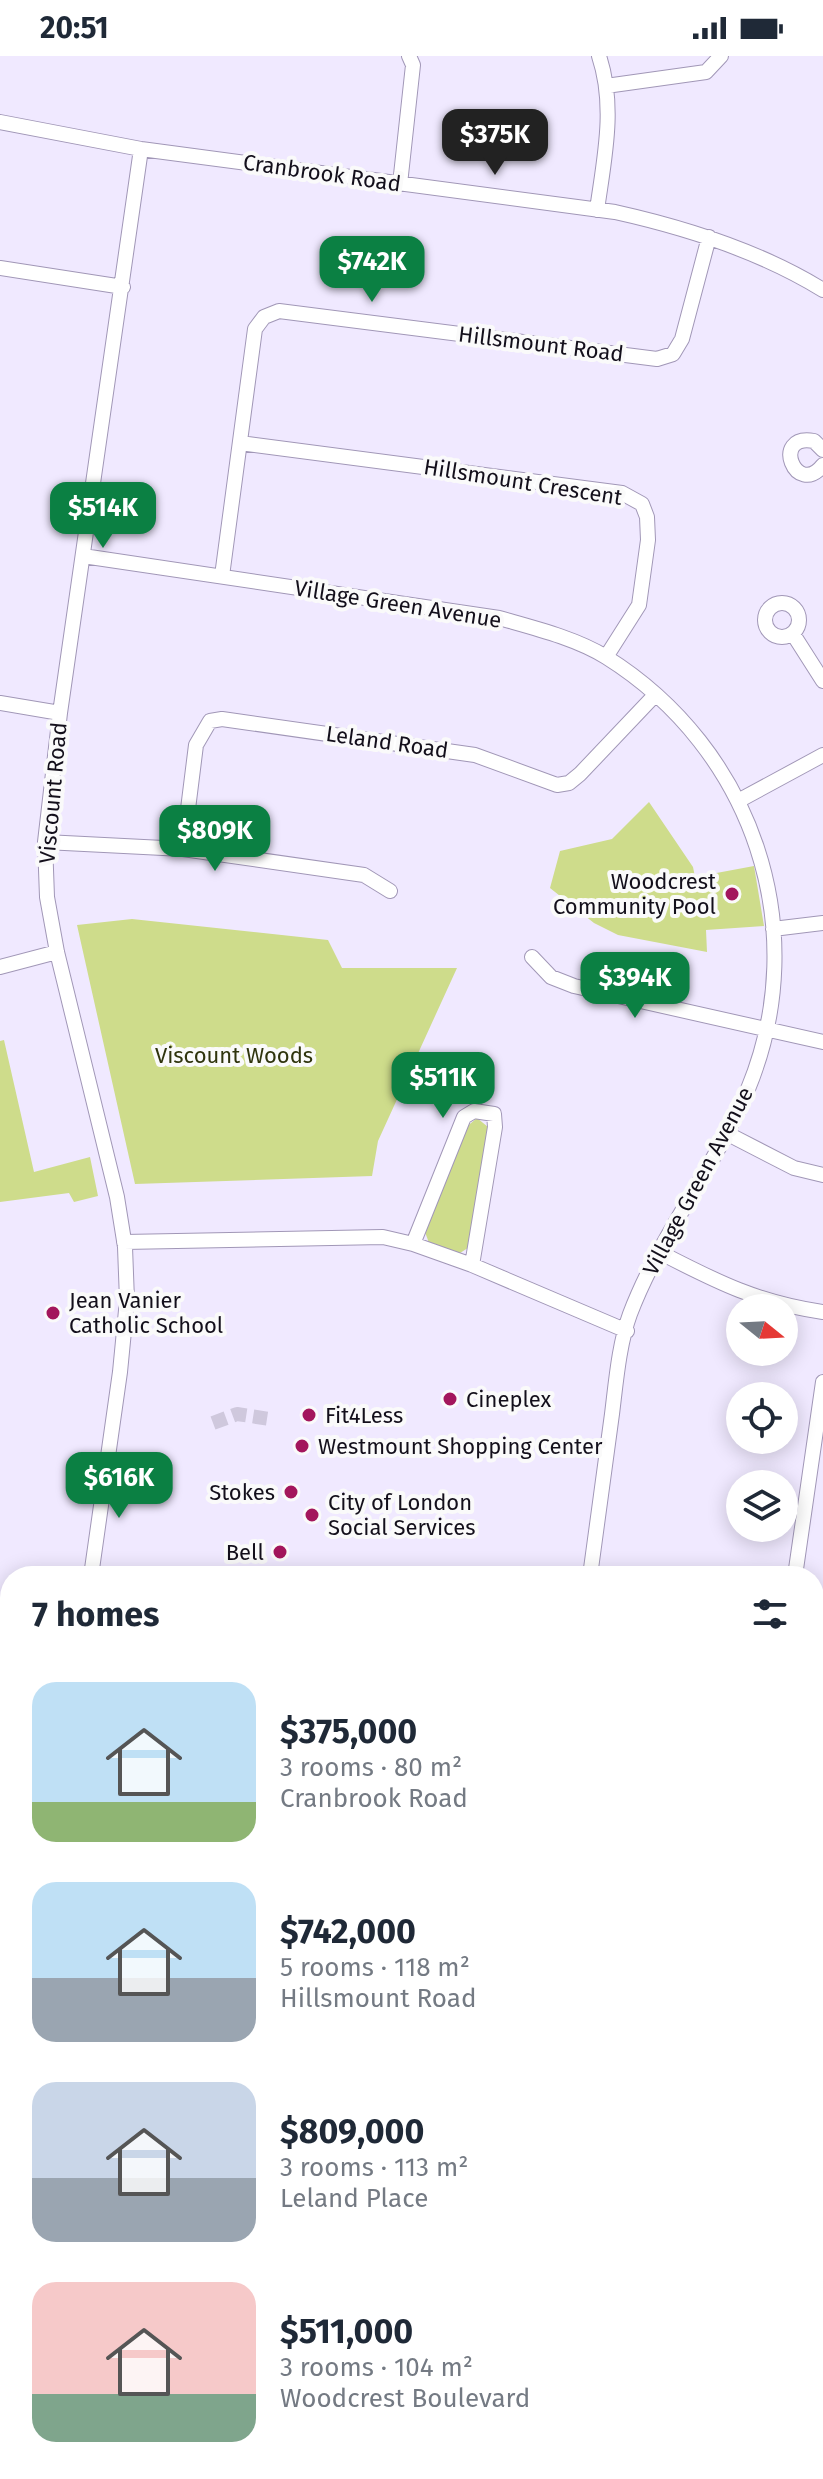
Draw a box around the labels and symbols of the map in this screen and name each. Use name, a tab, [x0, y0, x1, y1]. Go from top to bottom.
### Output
pin: $375K	[439, 109, 551, 177]
street label: Cranbrook Road	[241, 149, 403, 197]
pin: $742K	[316, 236, 428, 304]
street label: Hillsmount Road	[457, 320, 625, 368]
street label: Hillsmount Crescent	[422, 453, 624, 511]
pin: $514K	[47, 482, 159, 550]
street label: Village Green Avenue	[293, 574, 503, 634]
street label: Leland Road	[324, 720, 450, 764]
street label: Viscount Road	[33, 721, 73, 865]
pin: $809K	[159, 805, 271, 873]
place label: Woodcrest Community Pool	[553, 868, 716, 920]
marker: Woodcrest Community Pool	[723, 885, 741, 903]
pin: $394K	[579, 952, 691, 1020]
park label: Viscount Woods	[155, 1042, 313, 1069]
pin: $511K	[387, 1052, 499, 1120]
street label: Village Green Avenue	[637, 1082, 759, 1280]
place label: Jean Vanier Catholic School	[69, 1287, 223, 1339]
north arrow	[726, 1294, 798, 1366]
marker: Jean Vanier Catholic School	[44, 1304, 62, 1322]
place label: Cineplex	[466, 1386, 552, 1413]
marker: Cineplex	[441, 1390, 459, 1408]
place label: Fit4Less	[325, 1402, 403, 1429]
marker: Fit4Less	[300, 1406, 318, 1424]
place label: Westmount Shopping Center	[318, 1433, 603, 1460]
marker: Westmount Shopping Center	[293, 1437, 311, 1455]
pin: $616K	[63, 1452, 175, 1520]
place label: Stokes	[209, 1479, 275, 1506]
marker: Stokes	[282, 1483, 300, 1501]
place label: City of London Social Services	[328, 1489, 475, 1541]
marker: City of London Social Services	[303, 1506, 321, 1524]
place label: Bell	[226, 1539, 264, 1566]
marker: Bell	[271, 1543, 289, 1561]

